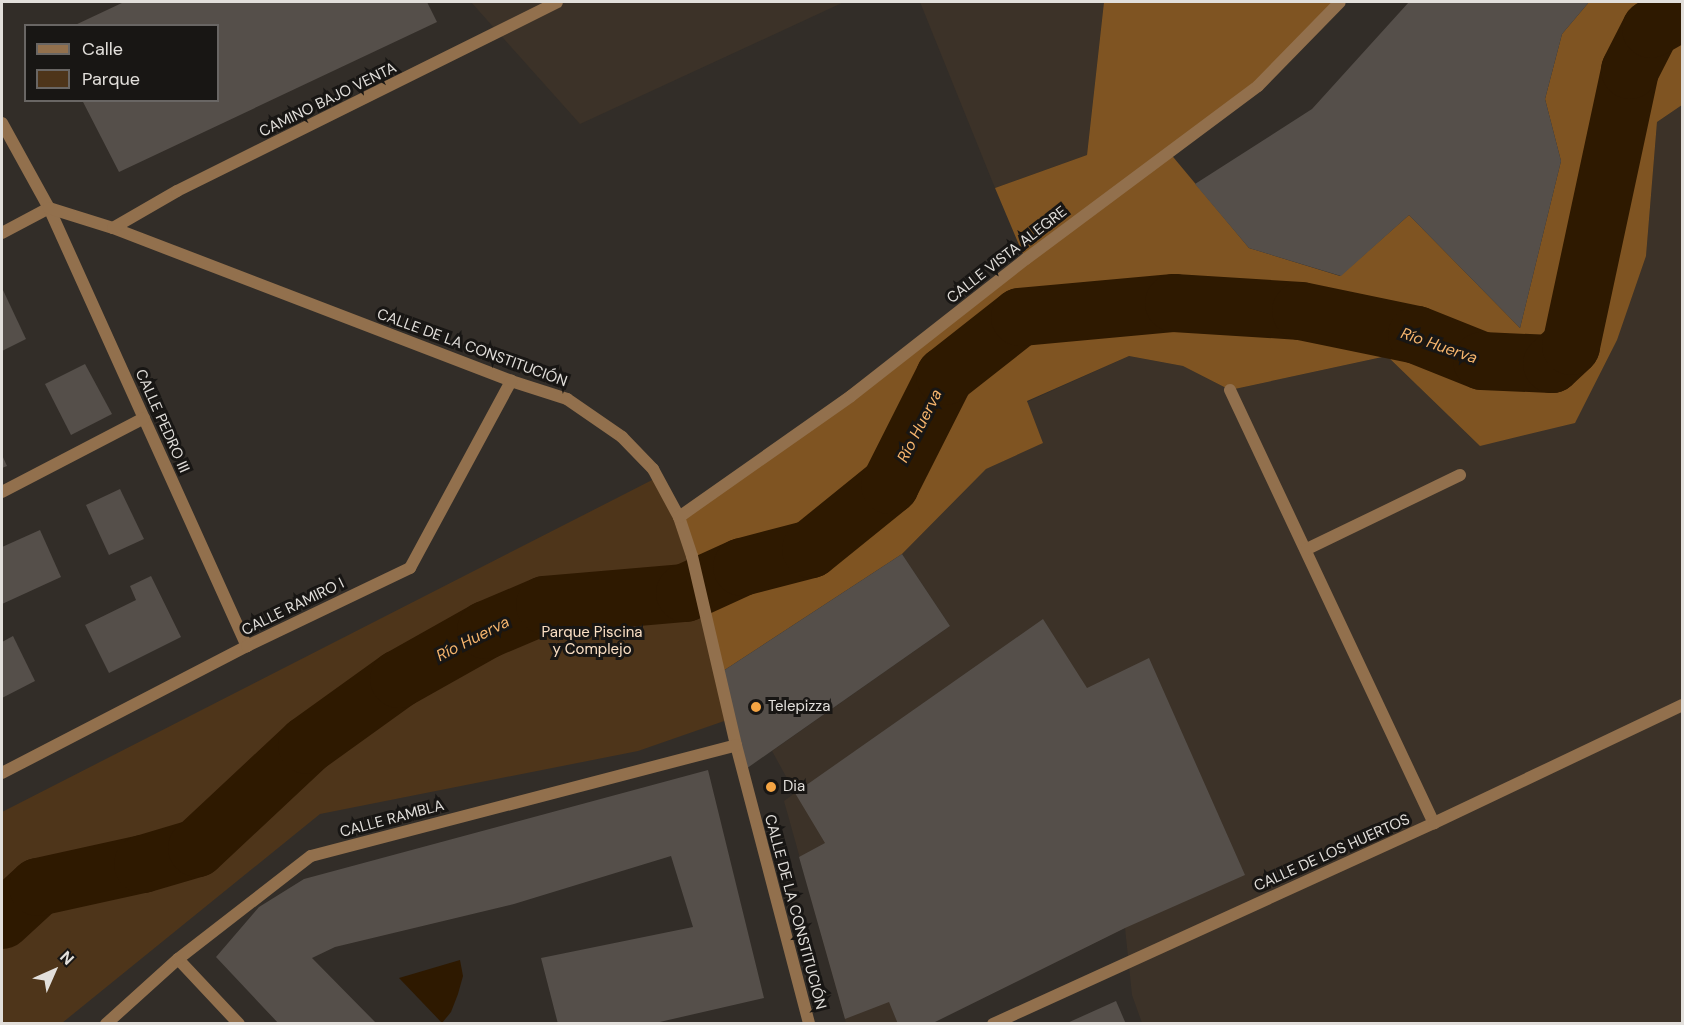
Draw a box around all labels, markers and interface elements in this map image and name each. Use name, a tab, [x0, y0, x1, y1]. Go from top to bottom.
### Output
legend	[24, 24, 219, 102]
text: Calle	[82, 37, 123, 61]
street label: CAMINO BAJO VENTA	[256, 59, 400, 141]
text: Parque	[82, 67, 140, 91]
street label: CALLE VISTA ALEGRE	[944, 203, 1070, 307]
street label: CALLE DE LA CONSTITUCIÓN	[375, 305, 569, 391]
water label: Río Huerva	[1398, 324, 1480, 368]
street label: CALLE PEDRO III	[131, 367, 193, 475]
water label: Río Huerva	[893, 386, 947, 466]
street label: CALLE RAMIRO I	[239, 574, 347, 640]
water label: Río Huerva	[433, 612, 513, 666]
park label: Parque Piscina y Complejo	[541, 623, 643, 658]
place label: Telepizza	[768, 698, 830, 716]
marker: Telepizza	[749, 700, 763, 714]
place label: Dia	[783, 778, 805, 796]
marker: Dia	[764, 780, 778, 794]
street label: CALLE RAMBLA	[338, 796, 446, 842]
street label: CALLE DE LOS HUERTOS	[1251, 811, 1413, 895]
street label: CALLE DE LA CONSTITUCIÓN	[760, 813, 830, 1011]
north arrow	[24, 941, 84, 1001]
text: N	[56, 946, 79, 969]

